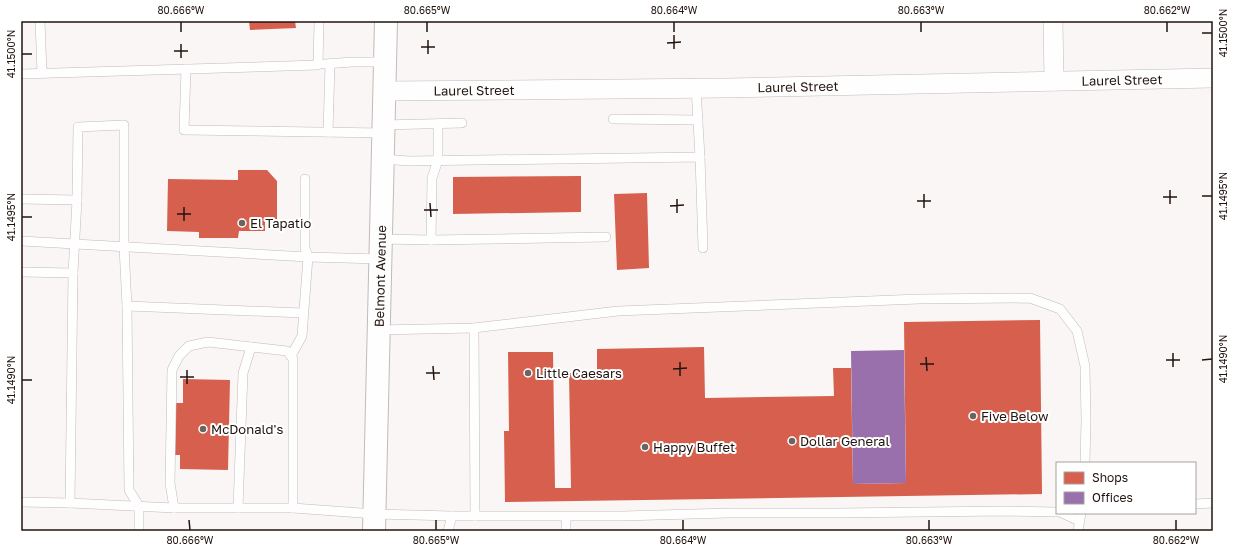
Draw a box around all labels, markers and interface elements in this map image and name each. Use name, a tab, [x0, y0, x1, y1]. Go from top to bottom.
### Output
text: 80.666°W	[158, 4, 205, 16]
text: 80.665°W	[404, 4, 451, 16]
text: 80.664°W	[651, 4, 698, 16]
text: 80.663°W	[898, 4, 945, 16]
text: 80.662°W	[1144, 4, 1191, 16]
text: 41.1500°N	[1217, 9, 1229, 57]
text: 41.1500°N	[5, 30, 17, 78]
street label: Laurel Street	[1081, 71, 1163, 89]
street label: Laurel Street	[757, 78, 839, 95]
street label: Laurel Street	[433, 82, 515, 99]
text: 41.1495°N	[1217, 172, 1229, 220]
text: 41.1495°N	[5, 193, 17, 241]
place label: El Tapatio	[250, 215, 311, 231]
marker: El Tapatio	[237, 218, 247, 228]
street label: Belmont Avenue	[371, 225, 389, 327]
text: 41.1490°N	[1217, 335, 1229, 383]
text: 41.1490°N	[5, 356, 17, 404]
place label: Little Caesars	[536, 365, 622, 381]
marker: Little Caesars	[523, 368, 533, 378]
place label: Five Below	[981, 408, 1049, 424]
marker: Five Below	[968, 411, 978, 421]
place label: McDonald's	[211, 421, 283, 437]
marker: McDonald's	[198, 424, 208, 434]
place label: Dollar General	[800, 433, 890, 449]
marker: Dollar General	[787, 436, 797, 446]
place label: Happy Buffet	[653, 439, 735, 455]
marker: Happy Buffet	[640, 442, 650, 452]
legend	[1056, 462, 1196, 514]
text: Shops	[1092, 470, 1128, 485]
text: Offices	[1092, 490, 1133, 505]
text: 80.666°W	[167, 534, 214, 546]
text: 80.665°W	[413, 534, 460, 546]
text: 80.664°W	[660, 534, 707, 546]
text: 80.663°W	[906, 534, 953, 546]
text: 80.662°W	[1153, 534, 1200, 546]

